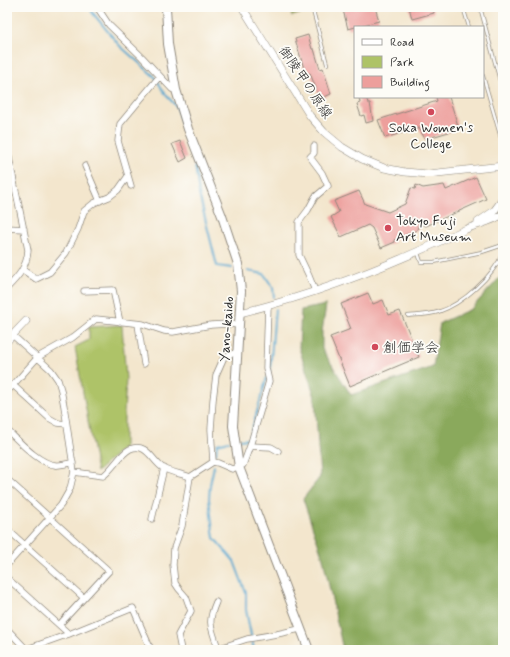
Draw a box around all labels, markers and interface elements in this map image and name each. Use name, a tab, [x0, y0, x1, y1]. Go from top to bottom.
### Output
legend	[354, 26, 484, 98]
text: Road	[390, 35, 414, 51]
street label: 御陵甲の原線	[274, 43, 336, 122]
text: Park	[390, 55, 414, 71]
text: Building	[390, 75, 430, 92]
marker: Soka Women's College	[426, 107, 436, 117]
place label: Soka Women's College	[389, 119, 473, 153]
place label: Tokyo Fuji Art Museum	[396, 212, 472, 246]
marker: Tokyo Fuji Art Museum	[383, 223, 393, 233]
street label: Yano-kaido	[216, 296, 238, 363]
place label: 創価学会	[383, 339, 439, 357]
marker: 創価学会	[370, 342, 380, 352]

